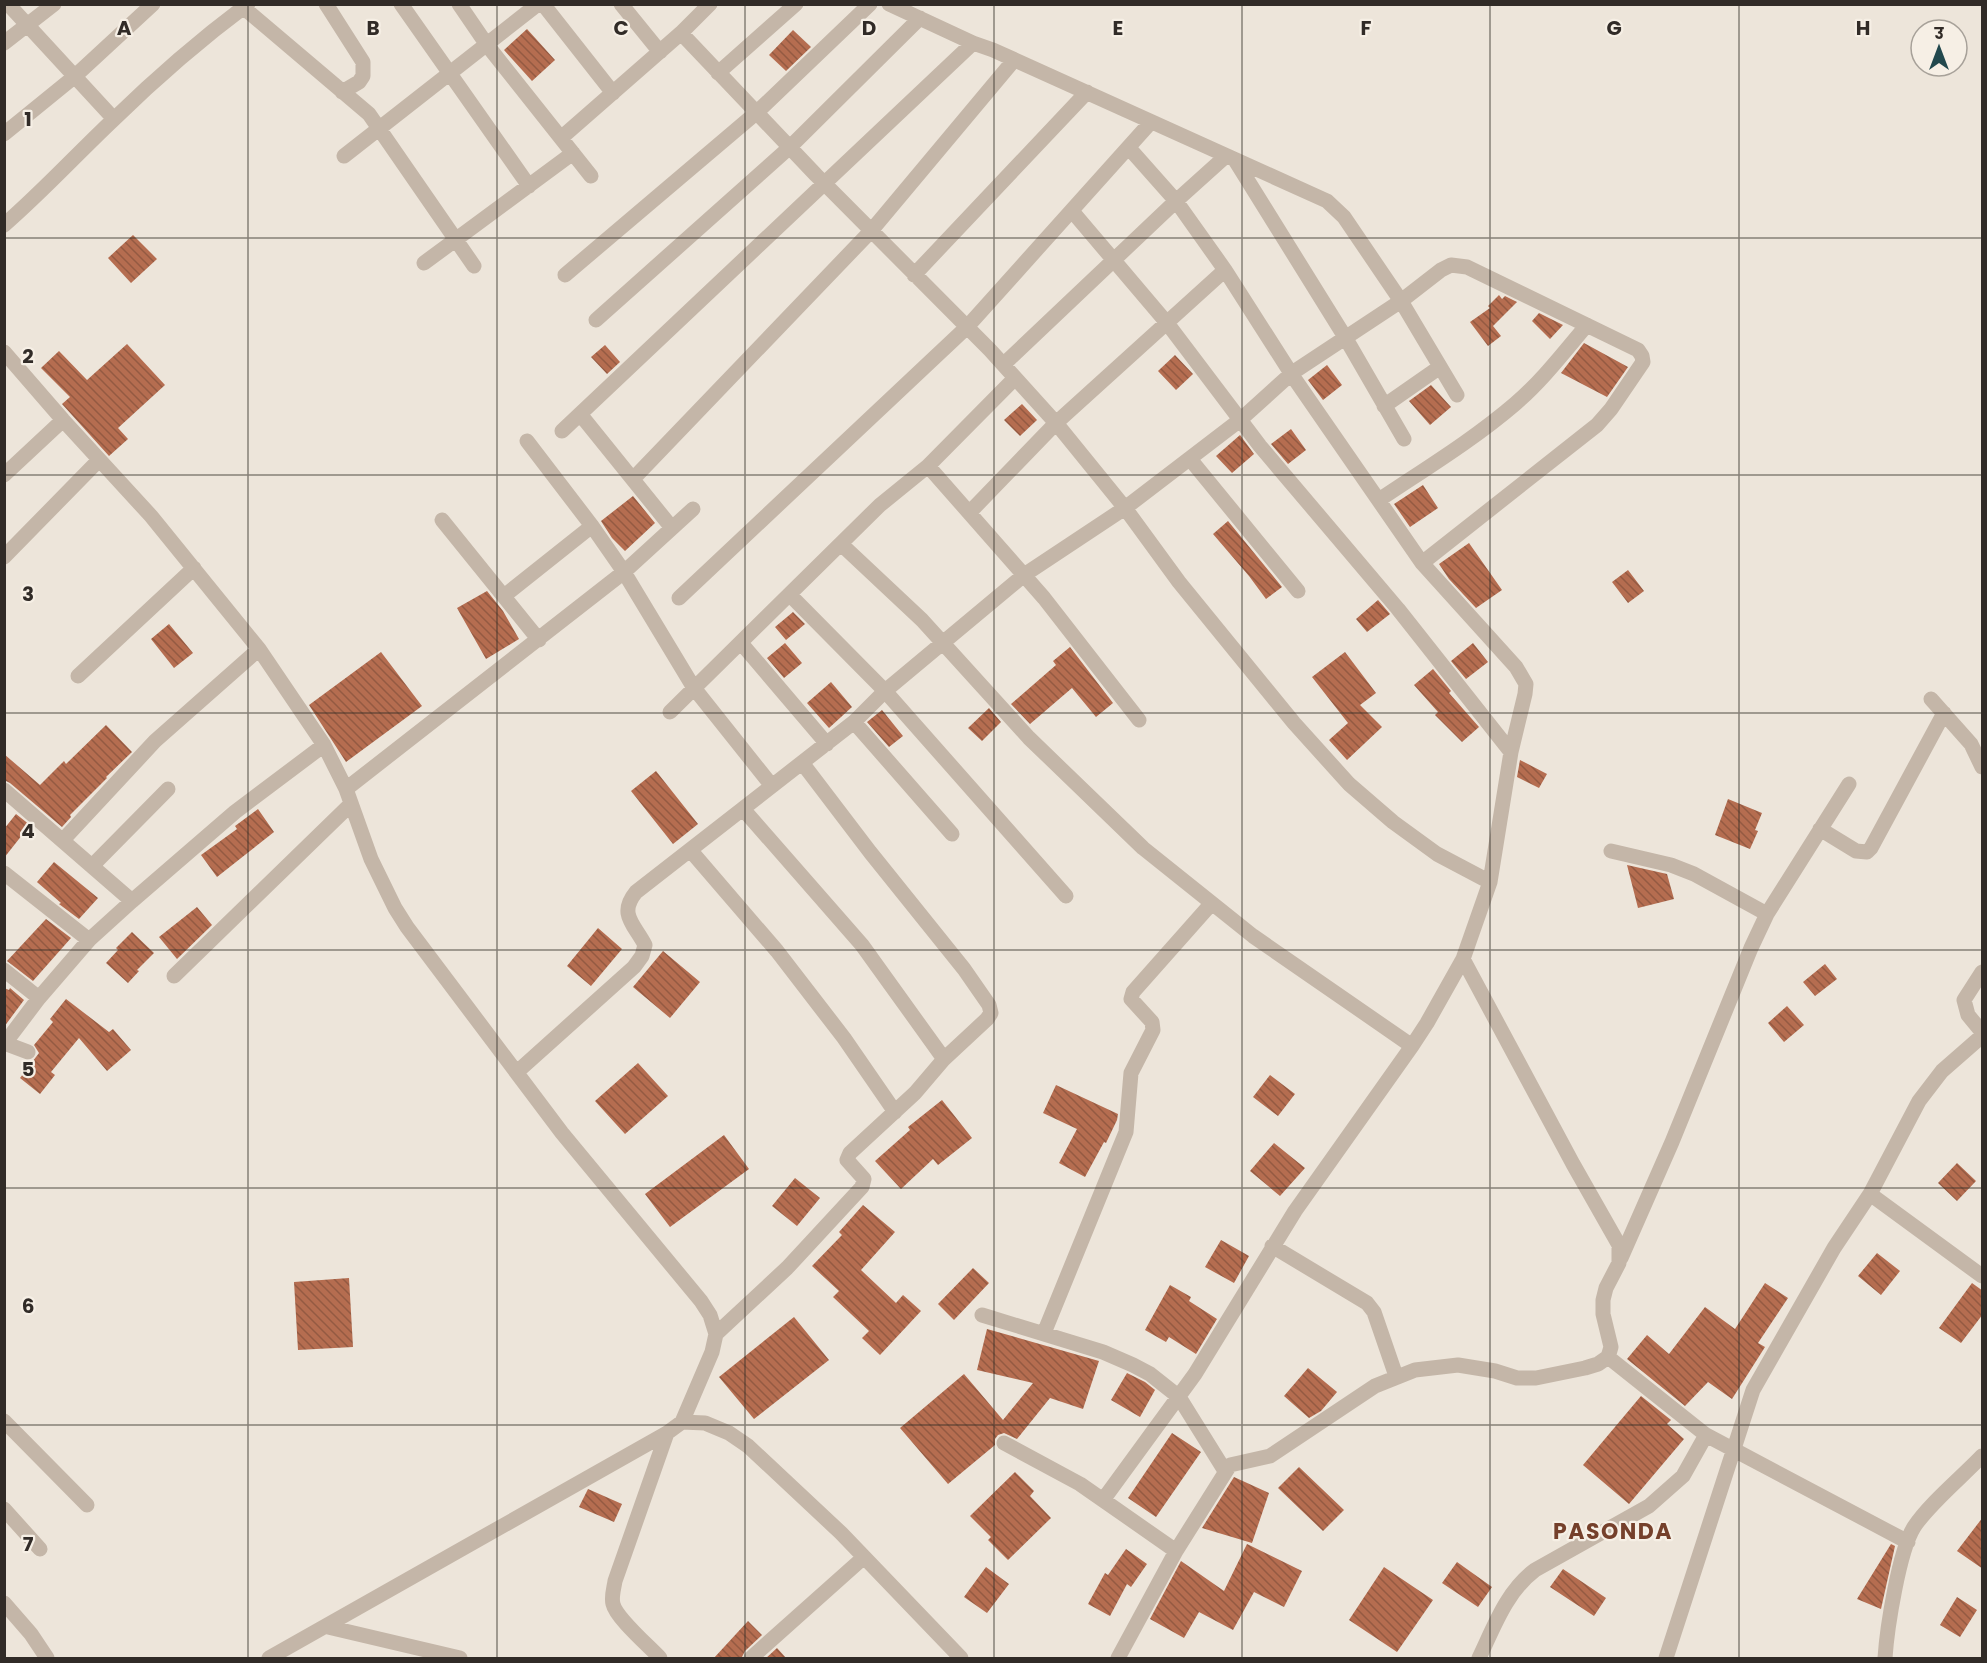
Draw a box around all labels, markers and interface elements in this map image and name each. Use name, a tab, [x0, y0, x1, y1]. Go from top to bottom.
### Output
text: A	[117, 14, 132, 42]
text: B	[366, 14, 380, 42]
text: C	[613, 14, 629, 42]
text: D	[862, 14, 876, 42]
text: E	[1113, 14, 1123, 42]
text: F	[1361, 14, 1372, 42]
text: G	[1606, 14, 1622, 42]
text: H	[1856, 14, 1870, 42]
north arrow	[1909, 18, 1969, 78]
text: उ	[1933, 22, 1944, 45]
text: 1	[24, 105, 32, 133]
text: 2	[22, 342, 34, 370]
text: 3	[22, 580, 34, 608]
text: 4	[21, 817, 35, 845]
text: 5	[22, 1055, 35, 1083]
text: 6	[22, 1292, 34, 1320]
district label: PASONDA	[1553, 1516, 1673, 1547]
text: 7	[23, 1530, 34, 1558]

